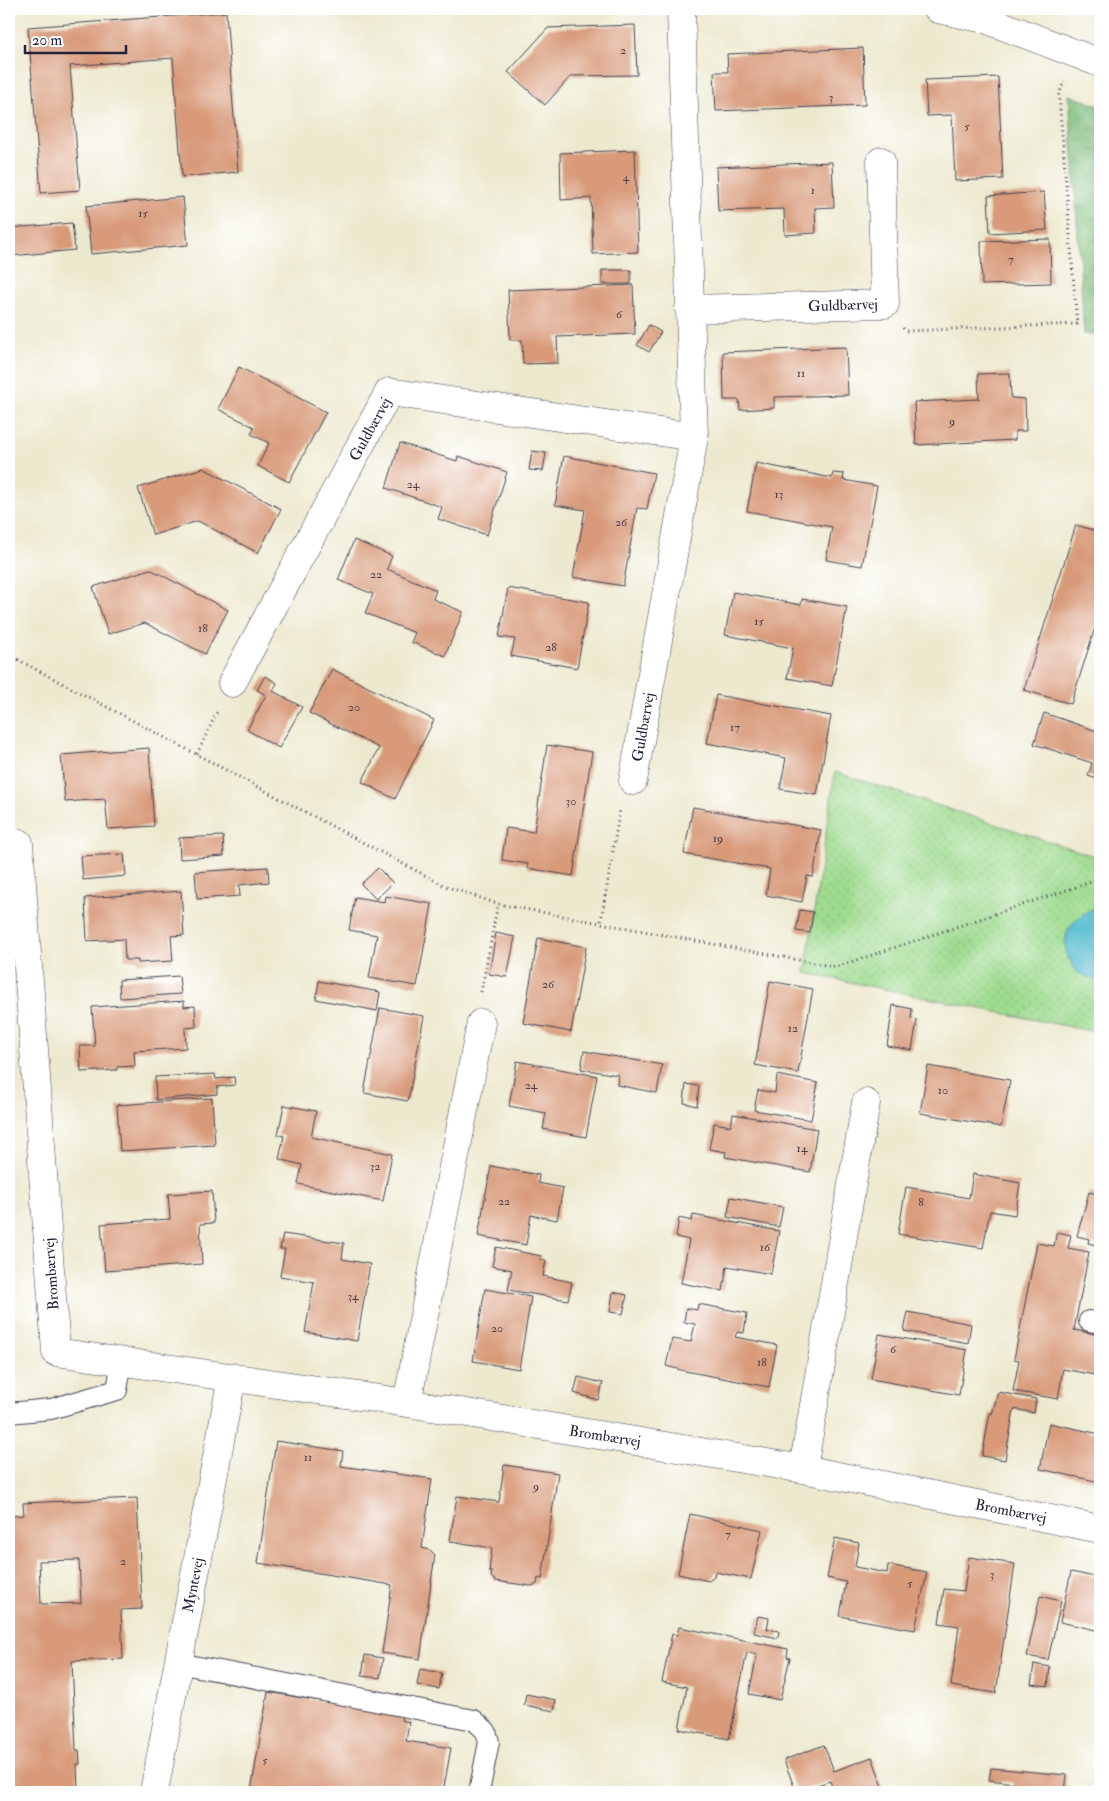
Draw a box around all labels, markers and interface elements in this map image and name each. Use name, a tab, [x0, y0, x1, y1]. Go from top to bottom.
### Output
scale bar	[25, 22, 126, 54]
text: 20 m	[32, 31, 62, 50]
house number: 2	[620, 43, 626, 58]
house number: 3	[829, 90, 833, 105]
house number: 5	[964, 119, 970, 134]
house number: 4	[623, 170, 630, 185]
house number: 1	[811, 183, 815, 198]
house number: 15	[138, 206, 148, 221]
house number: 7	[1008, 252, 1014, 267]
street label: Guldbærvej	[808, 295, 878, 316]
house number: 6	[616, 307, 623, 322]
house number: 11	[797, 366, 805, 381]
street label: Guldbærvej	[345, 394, 396, 464]
house number: 9	[948, 414, 955, 429]
house number: 24	[407, 477, 420, 492]
house number: 13	[775, 487, 783, 502]
house number: 26	[615, 515, 628, 530]
house number: 22	[370, 567, 382, 582]
house number: 15	[754, 614, 764, 629]
house number: 18	[198, 621, 208, 636]
house number: 28	[545, 640, 557, 655]
street label: Guldbærvej	[628, 691, 659, 763]
house number: 20	[348, 700, 360, 715]
house number: 17	[730, 720, 740, 735]
house number: 30	[566, 794, 576, 809]
house number: 19	[713, 831, 723, 846]
house number: 26	[542, 977, 555, 992]
house number: 12	[788, 1021, 798, 1036]
house number: 24	[525, 1078, 538, 1093]
house number: 10	[938, 1083, 948, 1098]
house number: 14	[797, 1141, 808, 1156]
house number: 32	[370, 1159, 380, 1174]
house number: 22	[498, 1194, 510, 1209]
house number: 8	[918, 1195, 924, 1210]
street label: Brombærvej	[39, 1237, 63, 1311]
house number: 16	[760, 1240, 771, 1255]
house number: 34	[347, 1289, 359, 1304]
house number: 20	[491, 1321, 503, 1336]
house number: 6	[890, 1342, 897, 1357]
house number: 18	[757, 1355, 767, 1370]
street label: Brombærvej	[568, 1421, 642, 1452]
house number: 11	[304, 1450, 312, 1465]
house number: 9	[532, 1479, 539, 1494]
street label: Brombærvej	[974, 1495, 1048, 1528]
house number: 7	[725, 1527, 731, 1542]
house number: 2	[120, 1554, 126, 1569]
street label: Myntevej	[179, 1556, 208, 1614]
house number: 3	[990, 1567, 994, 1582]
house number: 5	[907, 1576, 913, 1591]
house number: 5	[262, 1753, 268, 1768]

